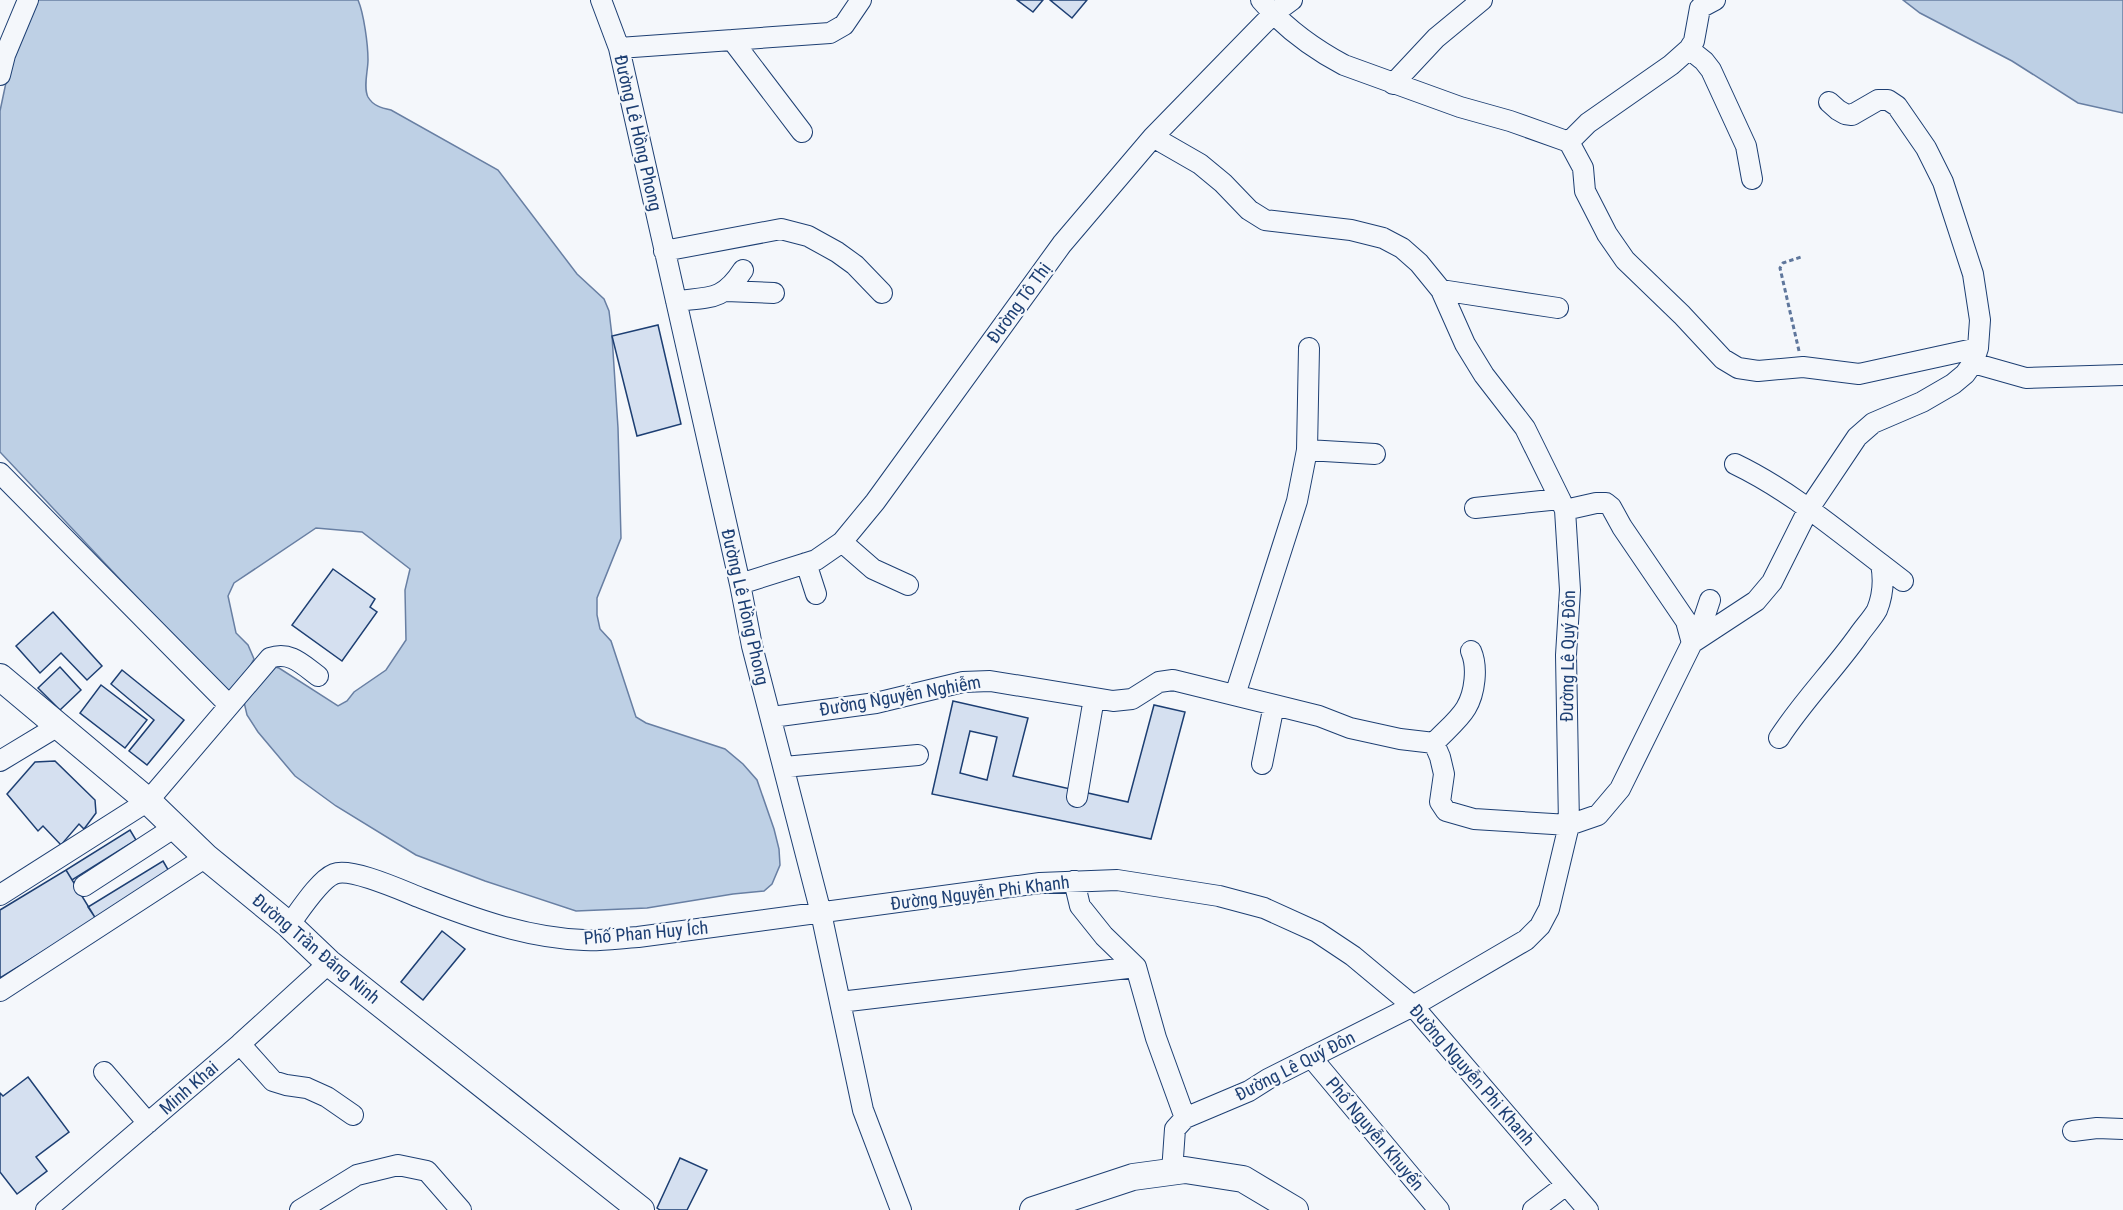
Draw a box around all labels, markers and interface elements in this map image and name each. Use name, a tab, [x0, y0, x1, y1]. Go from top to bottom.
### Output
street label: Đường Lê Hồng Phong	[610, 53, 667, 213]
street label: Đường Tô Thị	[982, 258, 1055, 347]
street label: Đường Lê Hồng Phong	[717, 527, 774, 687]
street label: Đường Lê Quý Đôn	[1556, 590, 1579, 722]
street label: Đường Nguyễn Nghiễm	[818, 671, 982, 720]
street label: Đường Nguyễn Phi Khanh	[889, 871, 1071, 914]
street label: Đường Trần Đăng Ninh	[248, 889, 384, 1008]
street label: Phố Phan Huy Ích	[583, 917, 709, 948]
street label: Đường Nguyễn Phi Khanh	[1405, 1000, 1539, 1150]
street label: Đường Lê Quý Đôn	[1231, 1026, 1358, 1105]
street label: Minh Khai	[155, 1057, 222, 1119]
street label: Phố Nguyễn Khuyến	[1322, 1073, 1429, 1194]

